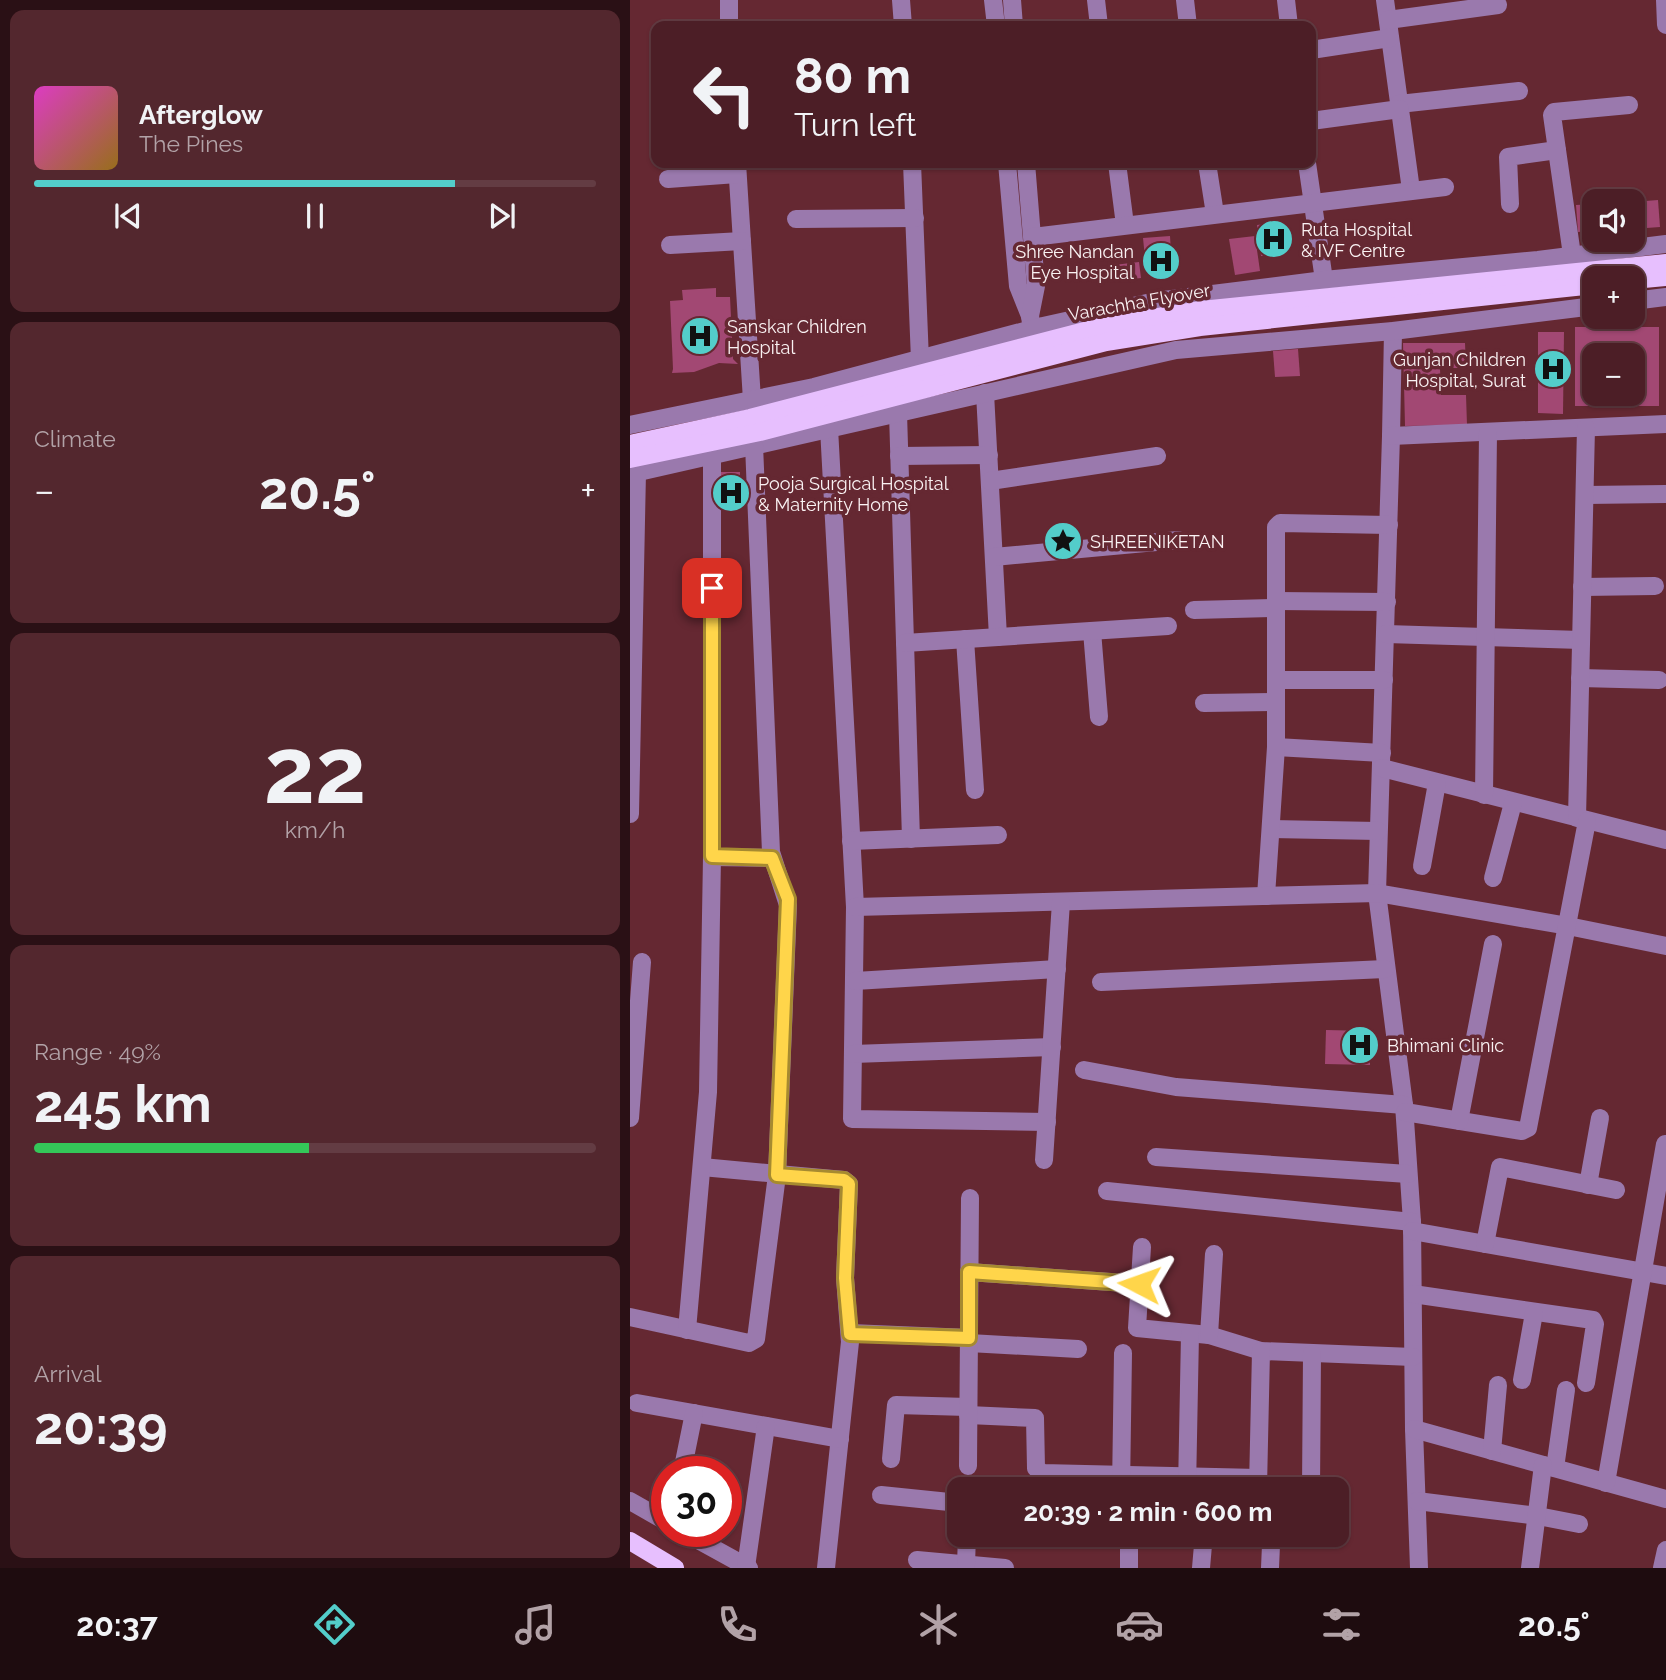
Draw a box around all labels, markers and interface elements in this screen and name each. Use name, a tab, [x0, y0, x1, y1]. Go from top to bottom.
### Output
text: 80 m	[794, 47, 911, 104]
icon: left	[679, 49, 770, 140]
text: Afterglow	[139, 100, 263, 130]
text: Turn left	[794, 106, 916, 143]
text: The Pines	[139, 130, 243, 157]
map controls	[1582, 189, 1645, 406]
button: sound	[1582, 189, 1645, 252]
icon: previous	[109, 197, 147, 235]
icon: pause	[296, 197, 334, 235]
icon: next	[483, 197, 521, 235]
hospital icon: Ruta Hospital & IVF Centre	[1253, 218, 1295, 260]
place label: Ruta Hospital & IVF Centre	[1301, 219, 1412, 261]
hospital icon: Shree Nandan Eye Hospital	[1140, 240, 1182, 282]
place label: Shree Nandan Eye Hospital	[1015, 241, 1134, 283]
button: +	[1582, 266, 1645, 329]
street label: Varachha Flyover	[1066, 279, 1212, 325]
hospital icon: Sanskar Children Hospital	[679, 315, 721, 357]
place label: Sanskar Children Hospital	[727, 316, 867, 358]
button: −	[1582, 343, 1645, 406]
hospital icon: Gunjan Children Hospital, Surat	[1532, 348, 1574, 390]
place label: Gunjan Children Hospital, Surat	[1393, 349, 1526, 391]
text: Climate	[34, 425, 116, 452]
text: 20.5°	[259, 460, 376, 521]
text: −	[34, 468, 54, 513]
text: +	[580, 468, 596, 513]
hospital icon: Pooja Surgical Hospital & Maternity Home	[710, 472, 752, 514]
place label: Pooja Surgical Hospital & Maternity Home	[758, 473, 949, 515]
place icon: SHREENIKETAN	[1042, 520, 1084, 562]
place label: SHREENIKETAN	[1090, 531, 1225, 552]
pin	[682, 558, 742, 618]
icon: arrive	[693, 569, 731, 607]
text: 22	[264, 717, 366, 824]
text: km/h	[285, 816, 345, 843]
hospital icon: Bhimani Clinic	[1339, 1024, 1381, 1066]
place label: Bhimani Clinic	[1387, 1035, 1504, 1056]
text: Range · 49%	[34, 1038, 161, 1065]
text: 245 km	[34, 1073, 212, 1134]
position arrow	[1102, 1247, 1176, 1321]
text: Arrival	[34, 1360, 101, 1387]
text: 20:39	[34, 1395, 168, 1456]
speed limit sign: 30	[651, 1456, 742, 1547]
text: 20:39 · 2 min · 600 m	[1023, 1497, 1273, 1527]
icon: directions	[310, 1600, 359, 1649]
icon: music	[511, 1600, 560, 1649]
icon: phone	[713, 1600, 762, 1649]
icon: climate	[914, 1600, 963, 1649]
icon: car	[1115, 1600, 1164, 1649]
icon: filters	[1317, 1600, 1366, 1649]
text: 20:37	[76, 1606, 158, 1643]
text: 20.5°	[1518, 1606, 1590, 1643]

